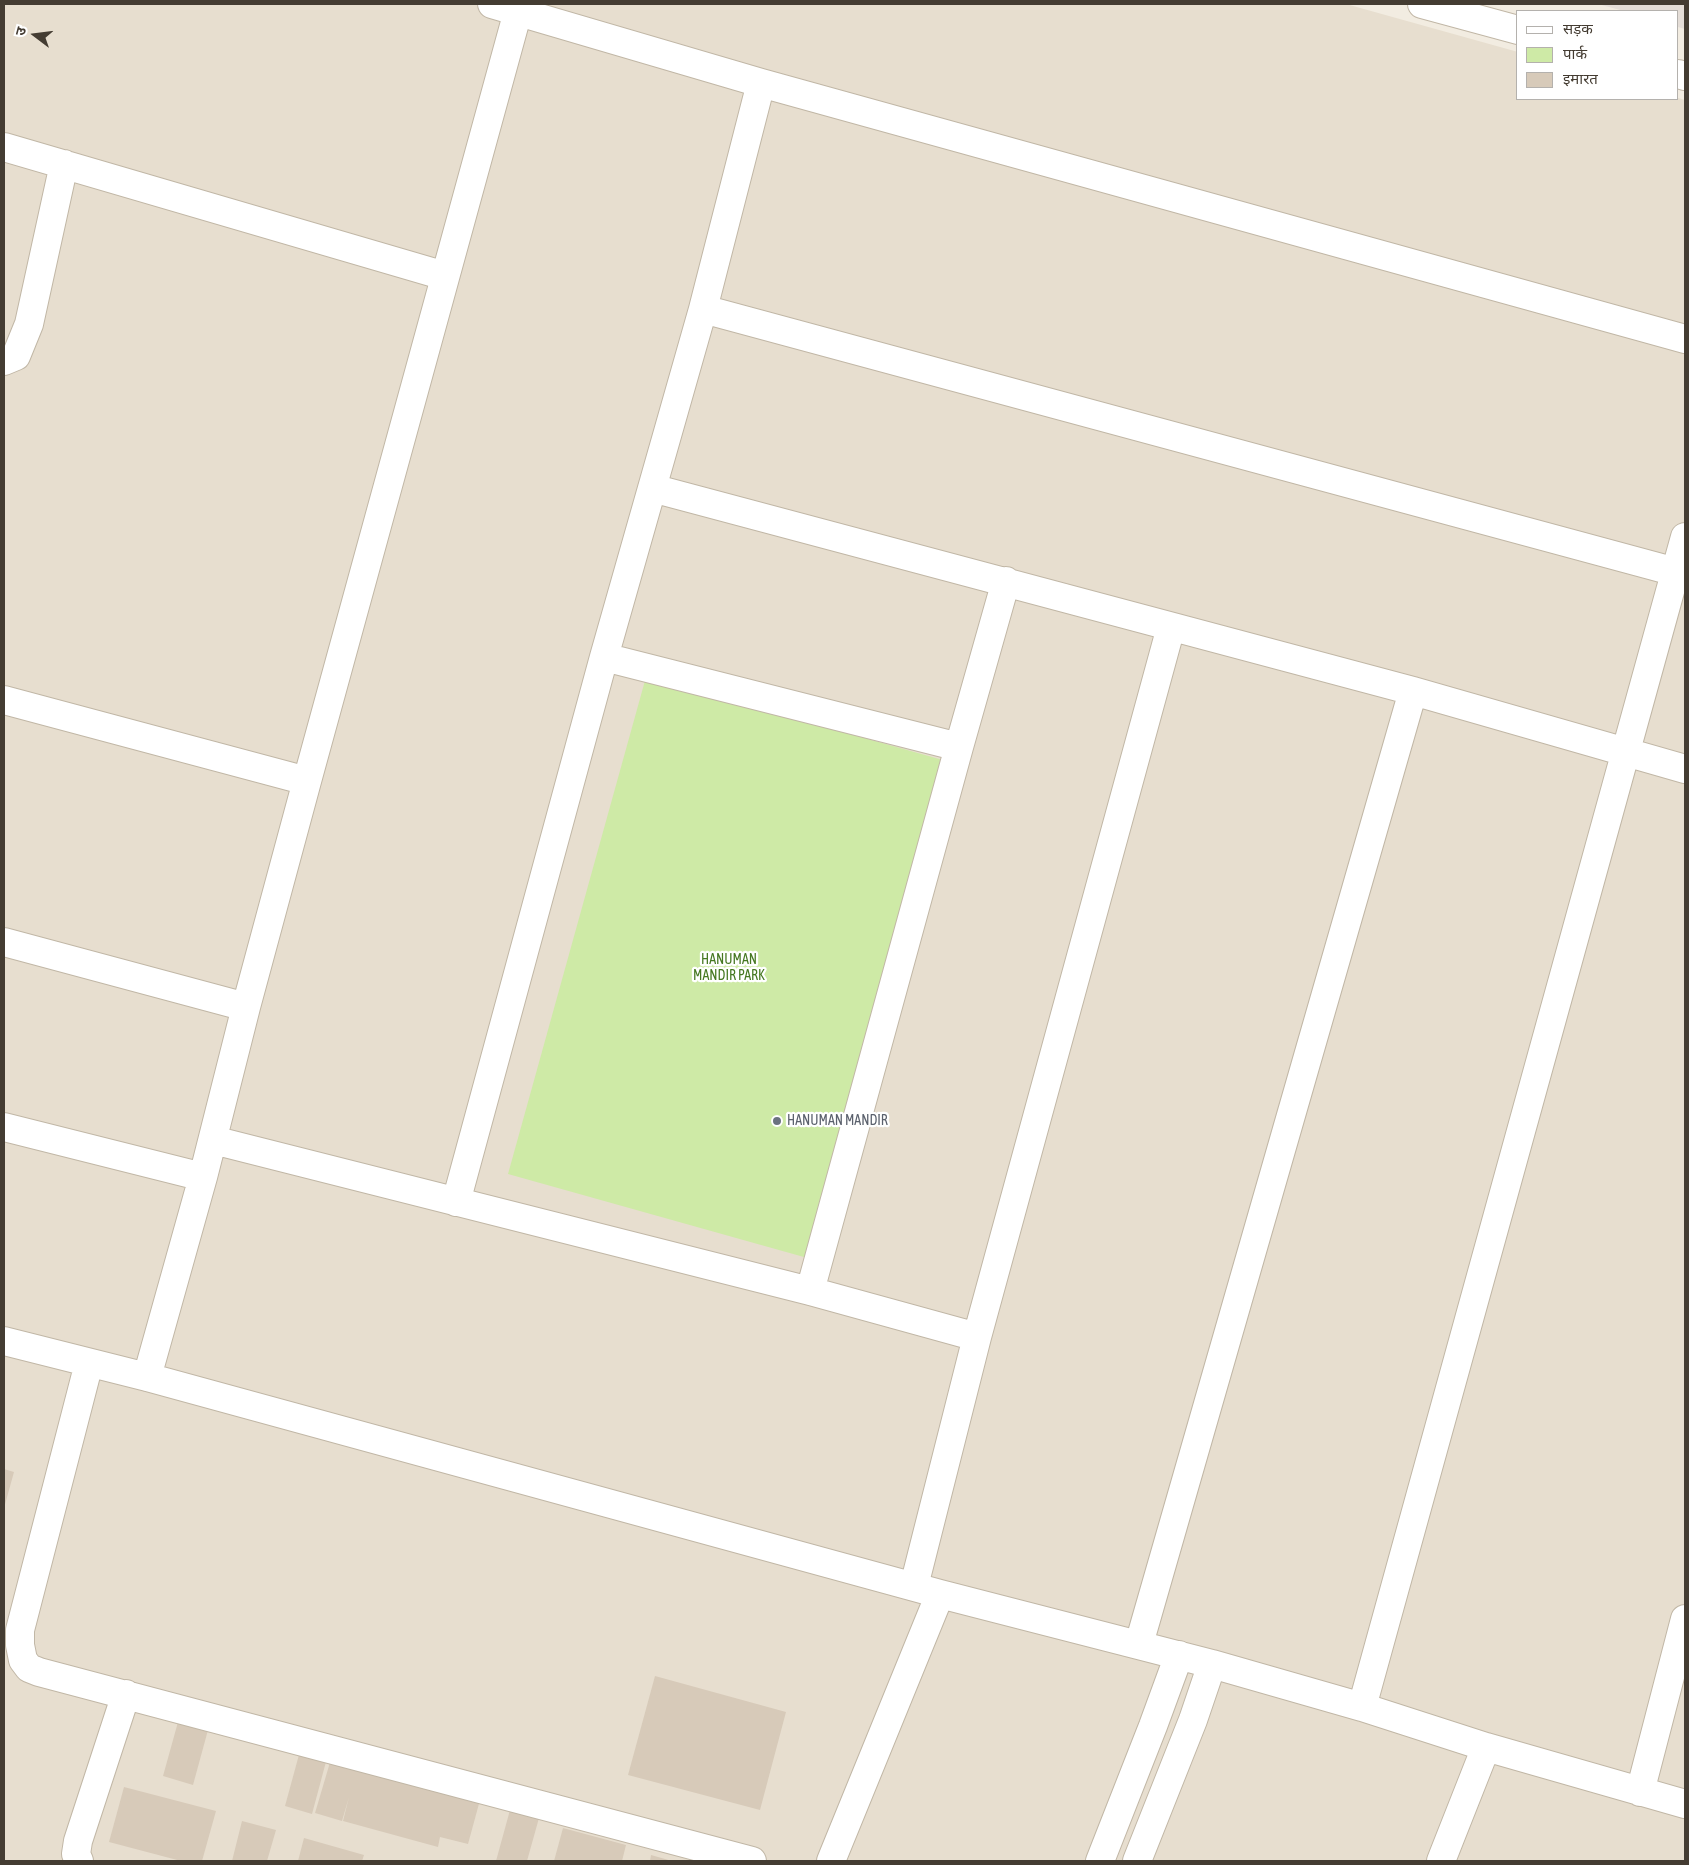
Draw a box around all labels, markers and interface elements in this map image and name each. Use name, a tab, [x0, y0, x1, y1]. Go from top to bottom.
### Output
north arrow	[10, 10, 60, 60]
legend	[1516, 10, 1679, 100]
text: सड़क	[1563, 20, 1593, 37]
text: उ	[12, 25, 29, 37]
text: पार्क	[1563, 45, 1587, 62]
text: इमारत	[1563, 70, 1598, 87]
park label: HANUMAN MANDIR PARK	[693, 952, 765, 984]
place label: HANUMAN MANDIR	[787, 1113, 888, 1129]
marker: HANUMAN MANDIR	[771, 1115, 783, 1127]

